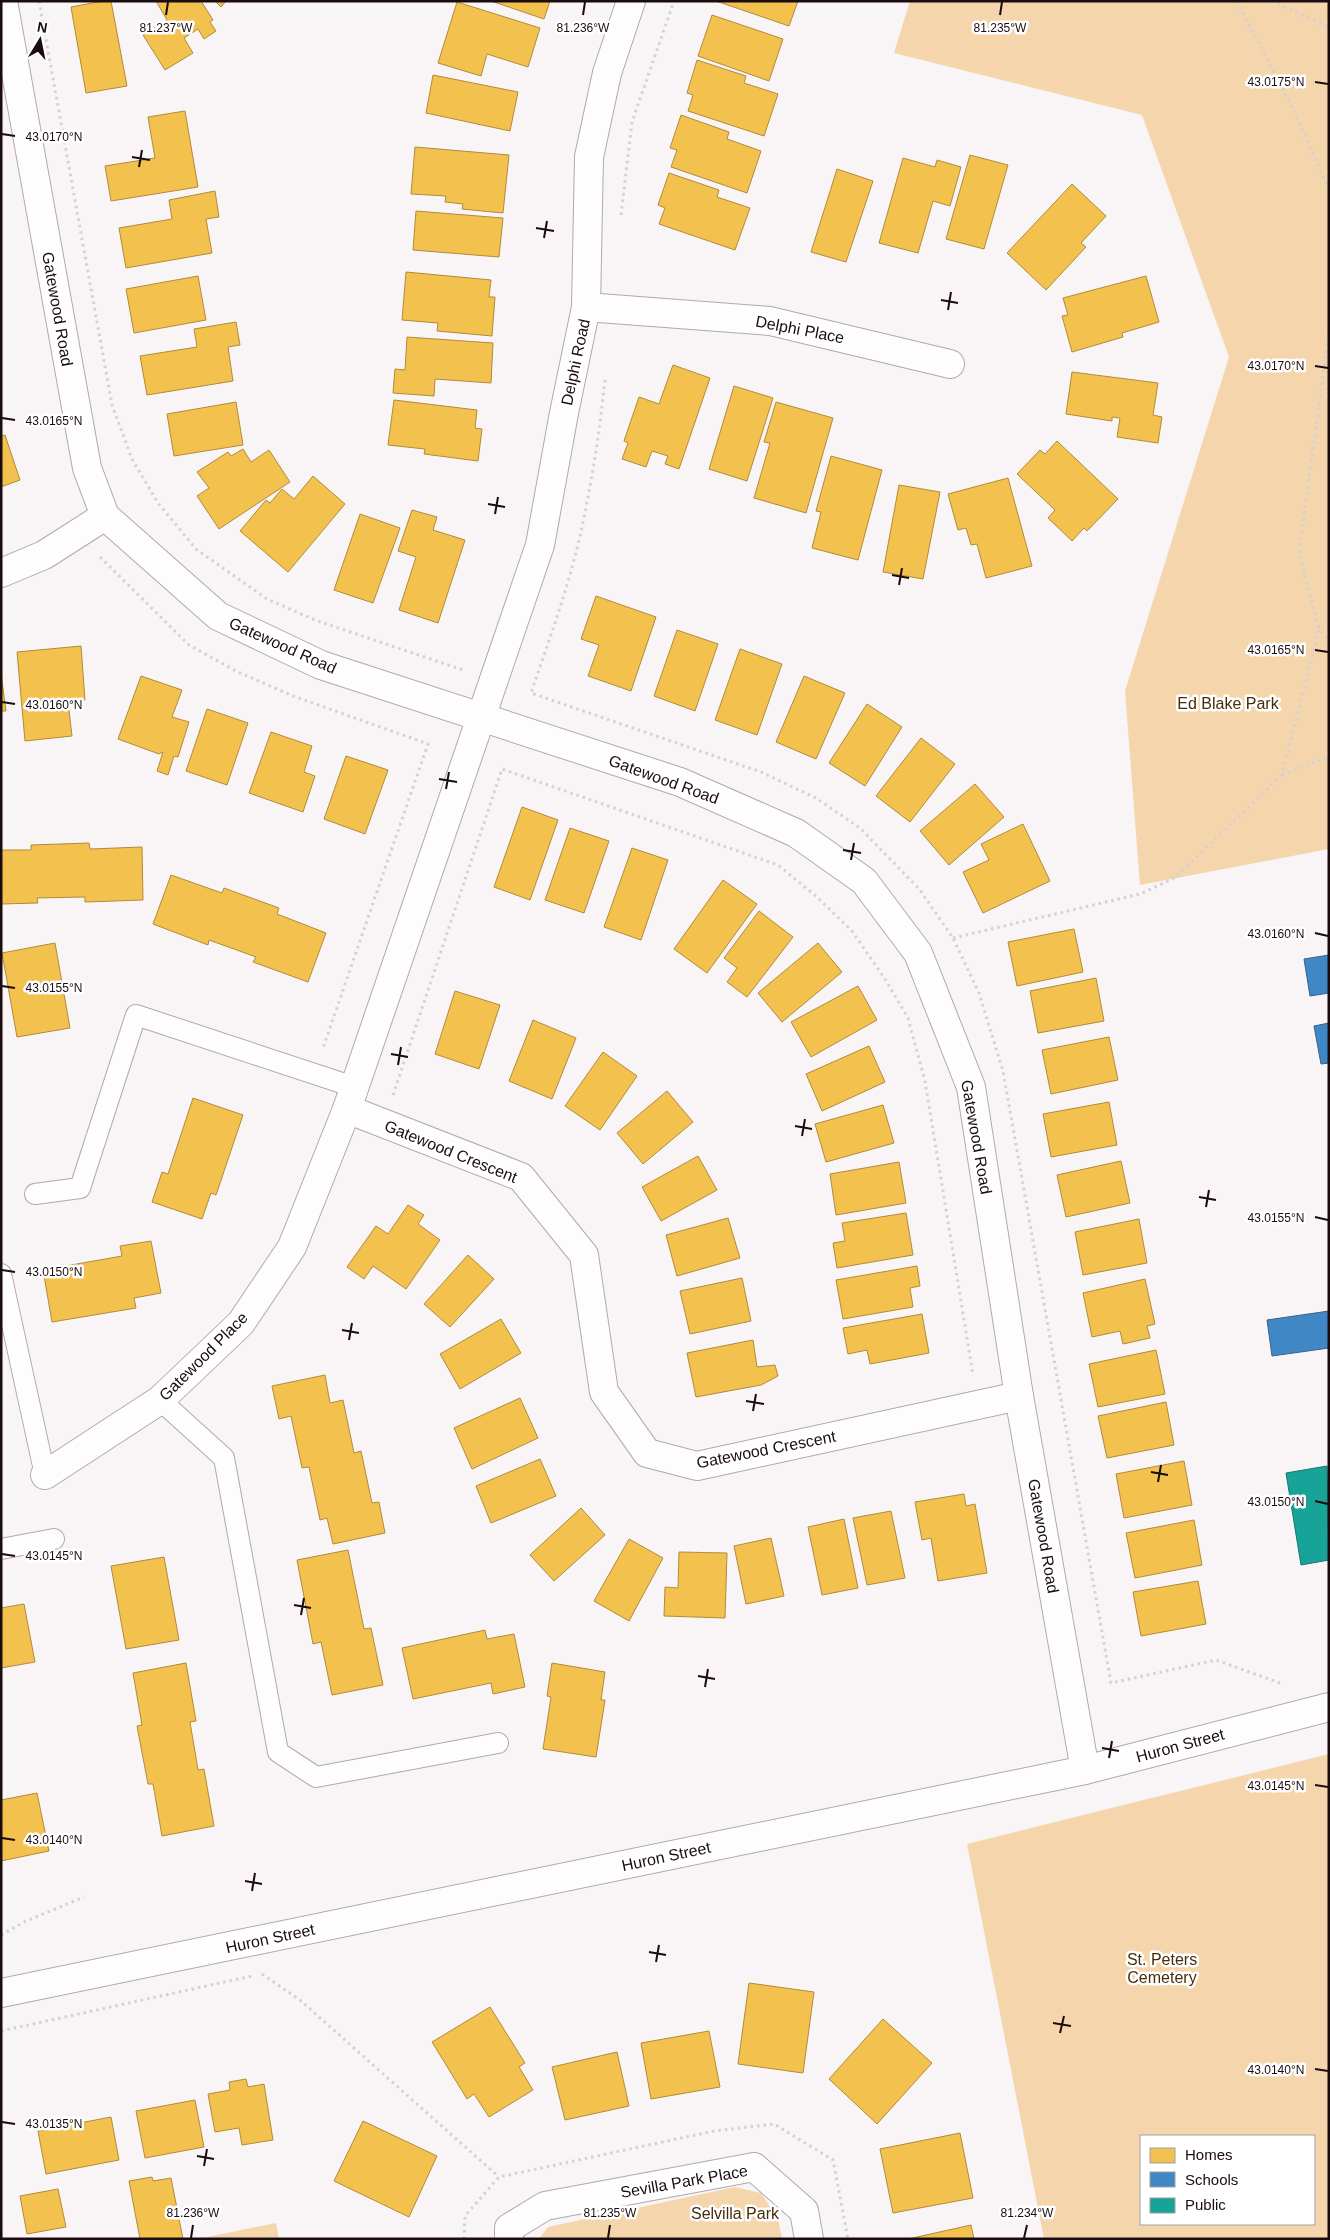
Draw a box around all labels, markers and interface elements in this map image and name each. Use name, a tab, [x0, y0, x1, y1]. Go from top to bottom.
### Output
north arrow	[15, 15, 65, 65]
text: N	[36, 18, 49, 36]
text: 81.237°W	[140, 21, 193, 35]
text: 81.236°W	[557, 21, 610, 35]
text: 81.235°W	[974, 21, 1027, 35]
text: 43.0175°N	[1248, 75, 1304, 89]
text: 43.0170°N	[26, 130, 82, 144]
street label: Gatewood Road	[39, 251, 76, 368]
street label: Delphi Place	[754, 313, 846, 346]
street label: Delphi Road	[558, 317, 593, 407]
text: 43.0170°N	[1248, 359, 1304, 373]
text: 43.0165°N	[26, 414, 82, 428]
street label: Gatewood Road	[227, 614, 339, 677]
text: 43.0165°N	[1248, 643, 1304, 657]
park label: Ed Blake Park	[1177, 695, 1280, 712]
text: 43.0160°N	[26, 698, 82, 712]
street label: Gatewood Road	[607, 752, 721, 807]
text: 43.0160°N	[1248, 927, 1304, 941]
text: 43.0155°N	[26, 981, 82, 995]
street label: Gatewood Road	[958, 1079, 995, 1196]
street label: Gatewood Crescent	[382, 1117, 520, 1186]
text: 43.0155°N	[1248, 1211, 1304, 1225]
text: 43.0150°N	[26, 1265, 82, 1279]
street label: Gatewood Place	[156, 1309, 251, 1404]
street label: Gatewood Crescent	[695, 1428, 838, 1471]
street label: Gatewood Road	[1025, 1478, 1062, 1595]
text: 43.0150°N	[1248, 1495, 1304, 1509]
text: 43.0145°N	[26, 1549, 82, 1563]
street label: Huron Street	[1134, 1725, 1227, 1765]
text: 43.0145°N	[1248, 1779, 1304, 1793]
text: 43.0140°N	[26, 1833, 82, 1847]
street label: Huron Street	[620, 1839, 713, 1874]
street label: Huron Street	[224, 1921, 317, 1956]
park label: St. Peters Cemetery	[1127, 1951, 1197, 1986]
text: 43.0140°N	[1248, 2063, 1304, 2077]
text: 43.0135°N	[26, 2117, 82, 2131]
legend	[1140, 2135, 1315, 2225]
text: Homes	[1185, 2146, 1233, 2163]
street label: Sevilla Park Place	[619, 2162, 749, 2201]
text: Schools	[1185, 2171, 1238, 2188]
text: Public	[1185, 2196, 1226, 2213]
park label: Selvilla Park	[691, 2205, 780, 2222]
text: 81.236°W	[167, 2206, 220, 2220]
text: 81.235°W	[584, 2206, 637, 2220]
text: 81.234°W	[1001, 2206, 1054, 2220]

